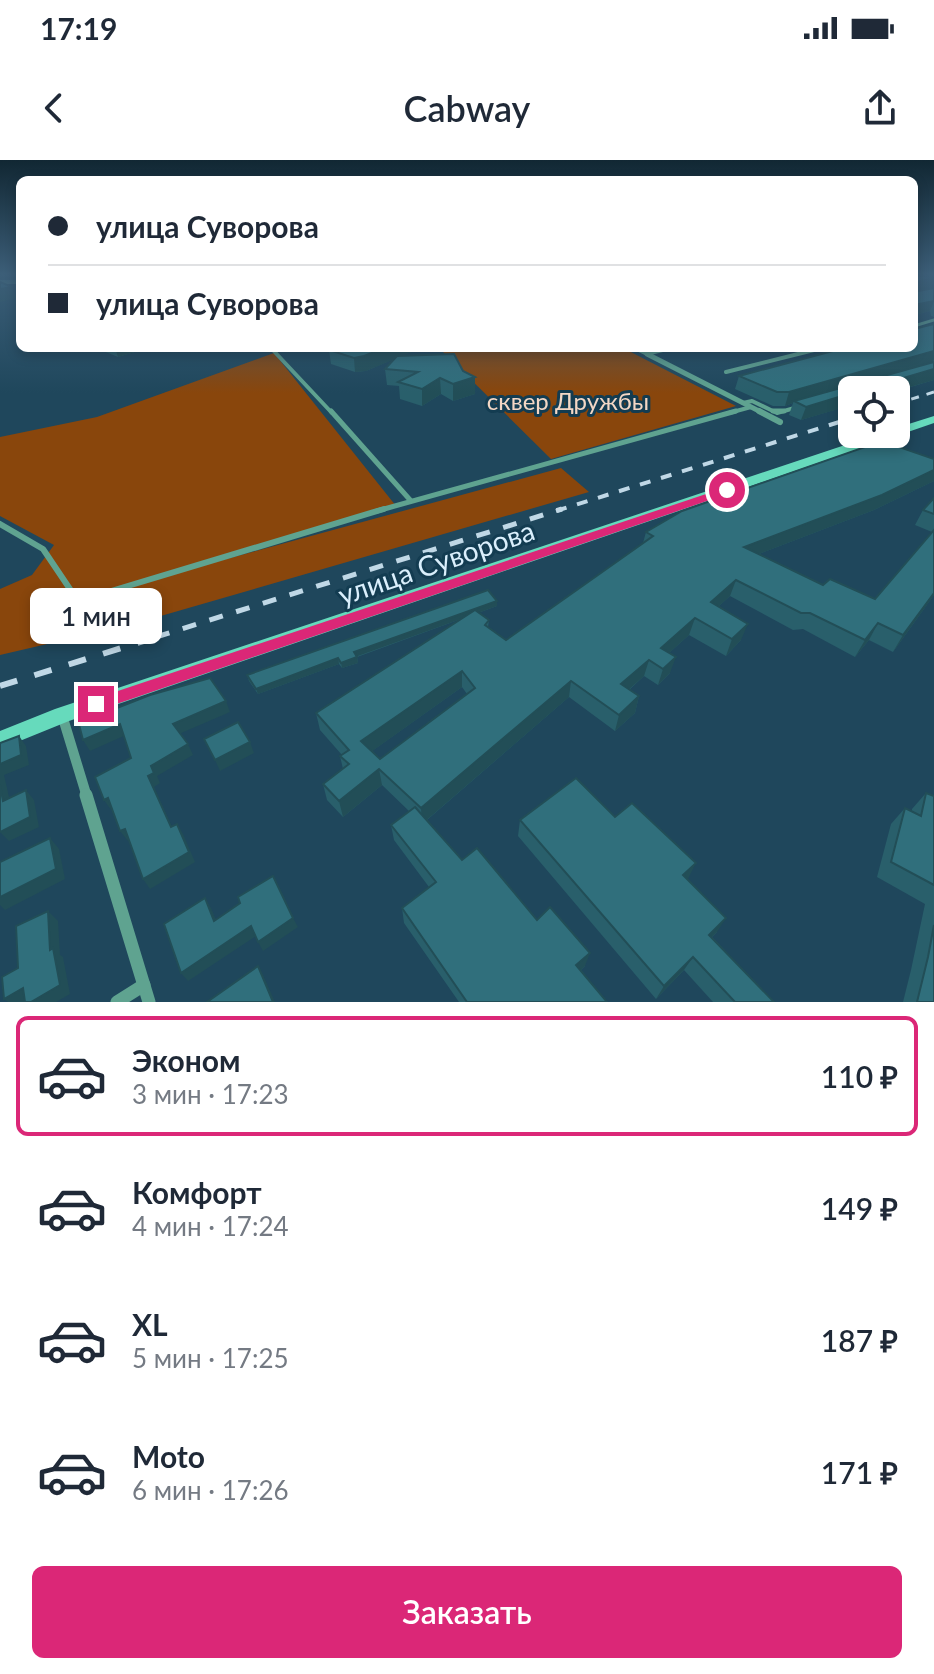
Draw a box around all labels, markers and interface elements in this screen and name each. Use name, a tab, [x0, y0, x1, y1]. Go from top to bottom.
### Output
text: 17:19	[40, 10, 117, 46]
icon: back	[32, 86, 76, 130]
text: Cabway	[404, 86, 530, 130]
icon: share	[858, 86, 902, 130]
text: улица Суворова	[96, 208, 319, 244]
text: улица Суворова	[96, 285, 319, 321]
map controls	[838, 376, 910, 448]
button: locate	[838, 376, 910, 448]
park label: сквер Дружбы	[487, 386, 649, 415]
route start	[709, 472, 745, 508]
street label: улица Суворова	[333, 512, 539, 612]
callout: 1 мин	[30, 588, 162, 644]
text: 1 мин	[61, 600, 131, 632]
route end	[78, 686, 114, 722]
icon: car	[36, 1040, 108, 1112]
text: Эконом	[132, 1042, 241, 1078]
text: 110 ₽	[821, 1058, 898, 1094]
text: 3 мин · 17:23	[132, 1078, 289, 1110]
icon: car	[36, 1172, 108, 1244]
text: Комфорт	[132, 1174, 262, 1210]
text: 149 ₽	[821, 1190, 898, 1226]
text: 4 мин · 17:24	[132, 1210, 289, 1242]
icon: car	[36, 1304, 108, 1376]
text: XL	[132, 1306, 168, 1342]
text: 187 ₽	[821, 1322, 898, 1358]
text: 5 мин · 17:25	[132, 1342, 289, 1374]
icon: car	[36, 1436, 108, 1508]
text: Moto	[132, 1438, 205, 1474]
text: 171 ₽	[821, 1454, 898, 1490]
text: 6 мин · 17:26	[132, 1474, 289, 1506]
button: Заказать	[32, 1566, 902, 1658]

